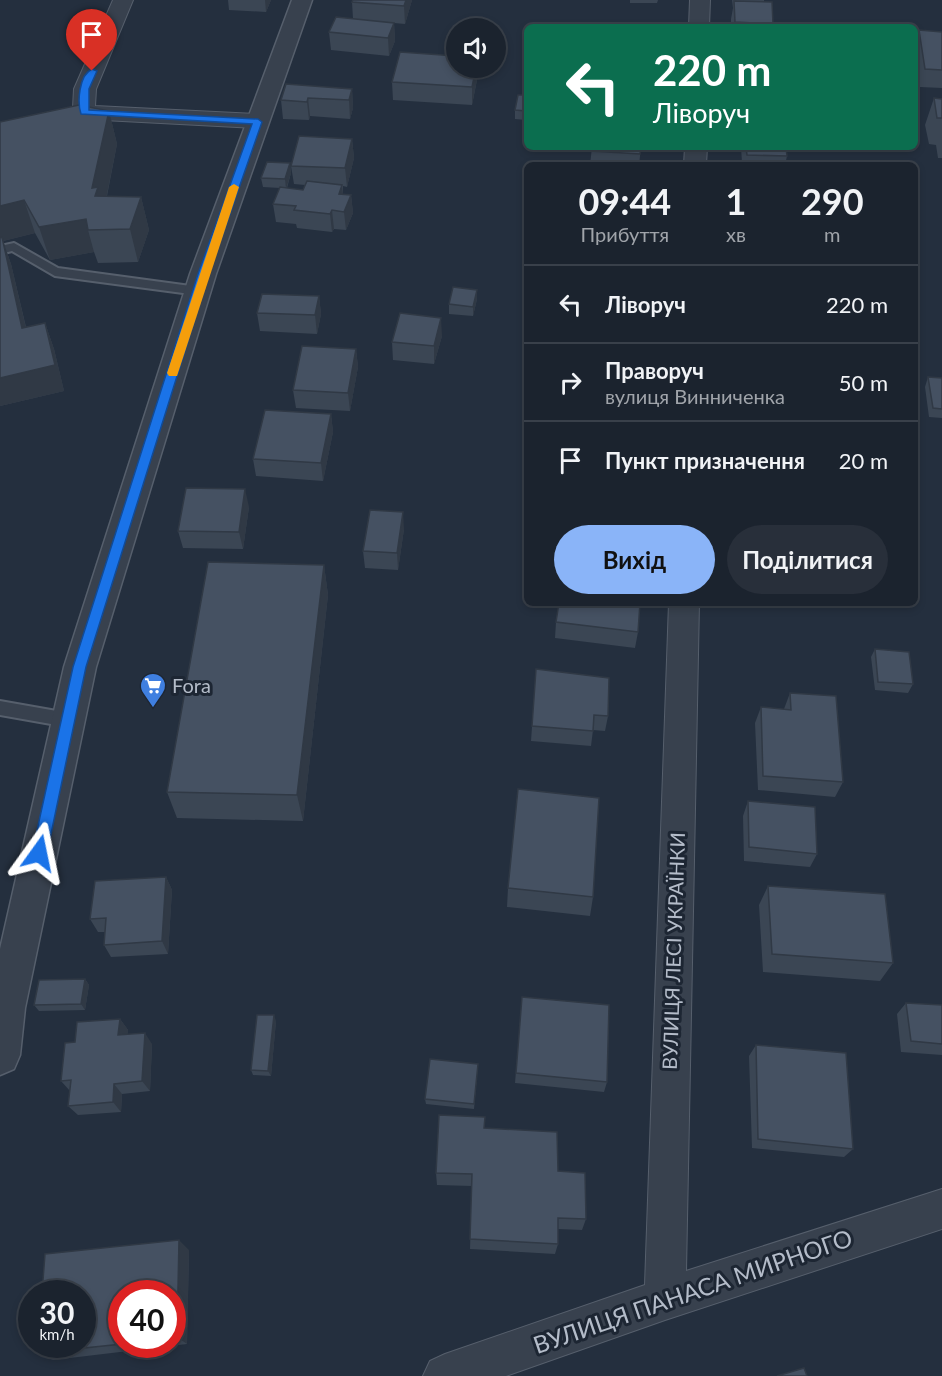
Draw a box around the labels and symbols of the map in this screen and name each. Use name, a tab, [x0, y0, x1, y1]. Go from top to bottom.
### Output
pin	[66, 9, 117, 71]
supermarket icon: Fora	[138, 671, 168, 709]
place label: Fora	[172, 673, 211, 697]
position arrow	[7.0, 821, 71.0, 885]
street label: ВУЛИЦЯ ЛЕСІ УКРАЇНКИ	[657, 832, 689, 1070]
street label: ВУЛИЦЯ ПАНАСА МИРНОГО	[529, 1222, 856, 1359]
speed limit sign: 40	[108, 1280, 186, 1358]

